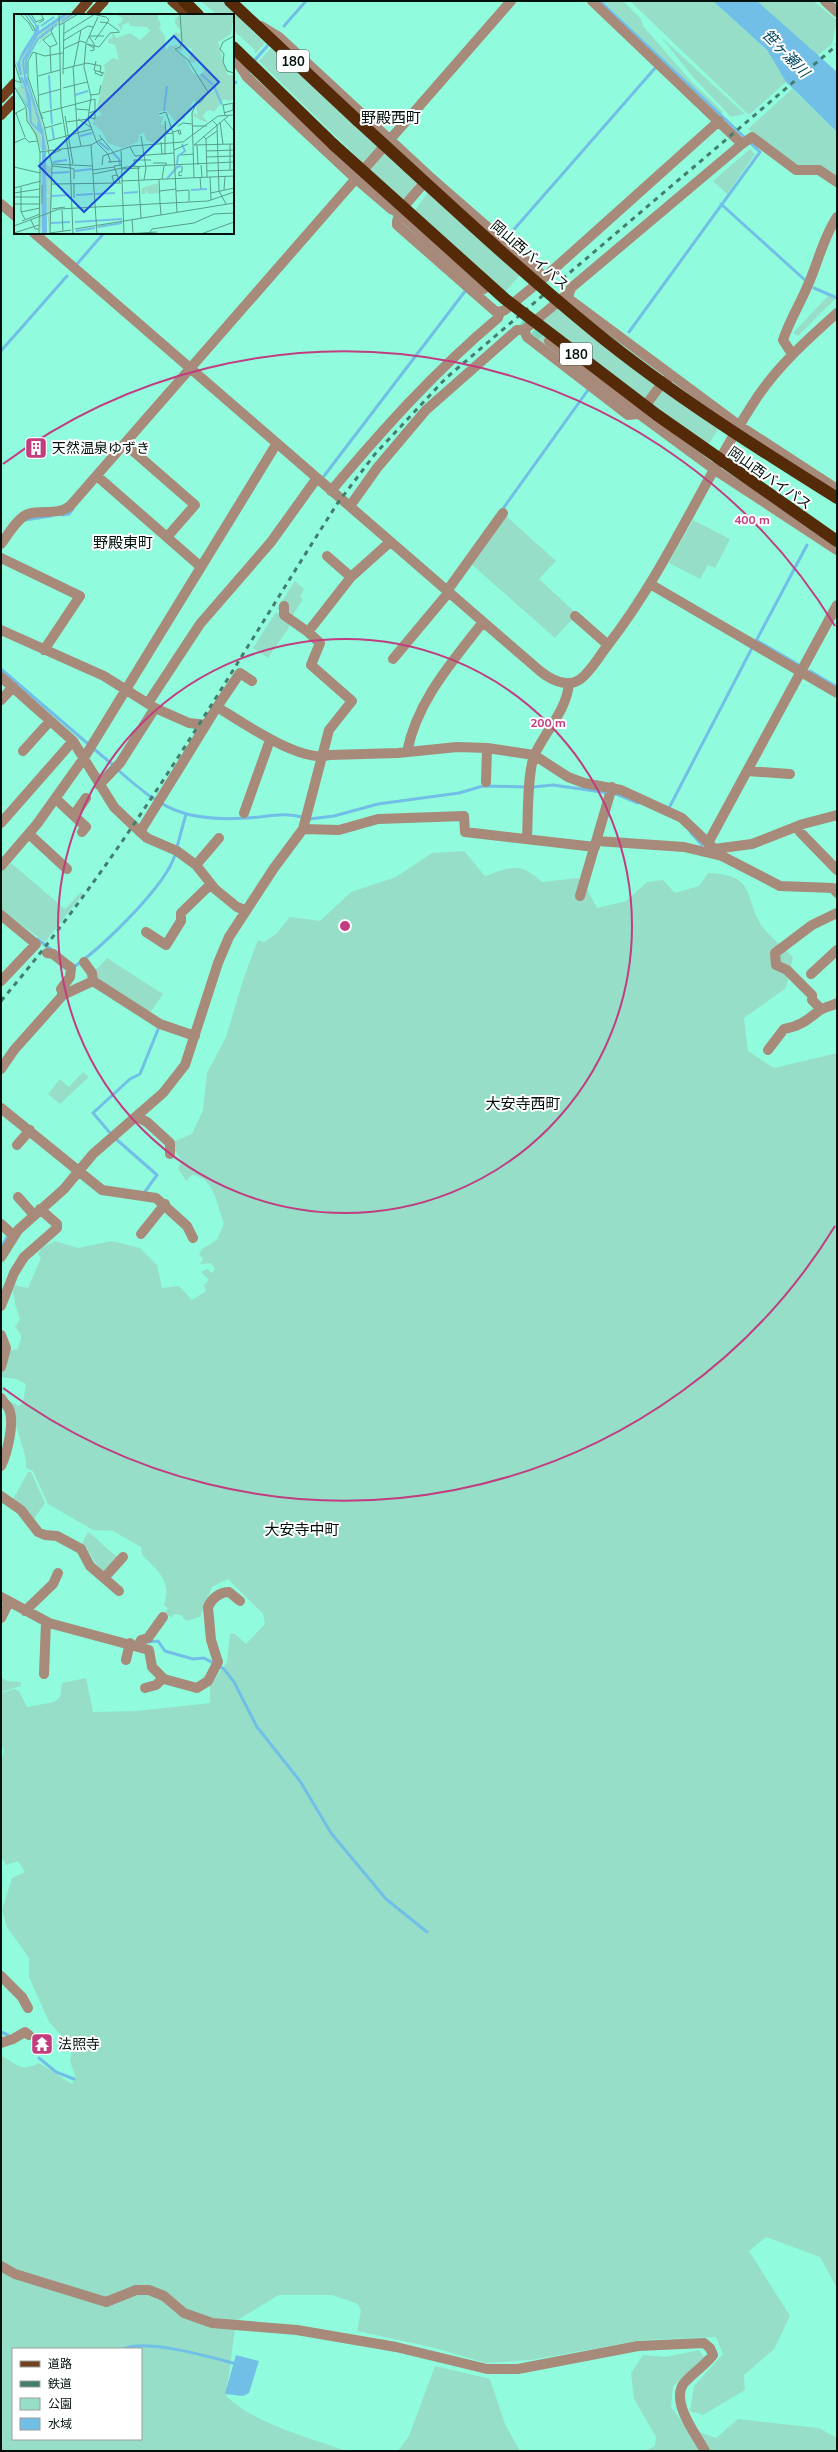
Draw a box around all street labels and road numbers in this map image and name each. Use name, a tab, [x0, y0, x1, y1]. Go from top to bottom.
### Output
road number: 180	[277, 50, 309, 72]
street label: 岡山西バイパス	[487, 216, 573, 294]
road number: 180	[560, 343, 592, 365]
street label: 岡山西バイパス	[725, 443, 815, 513]

